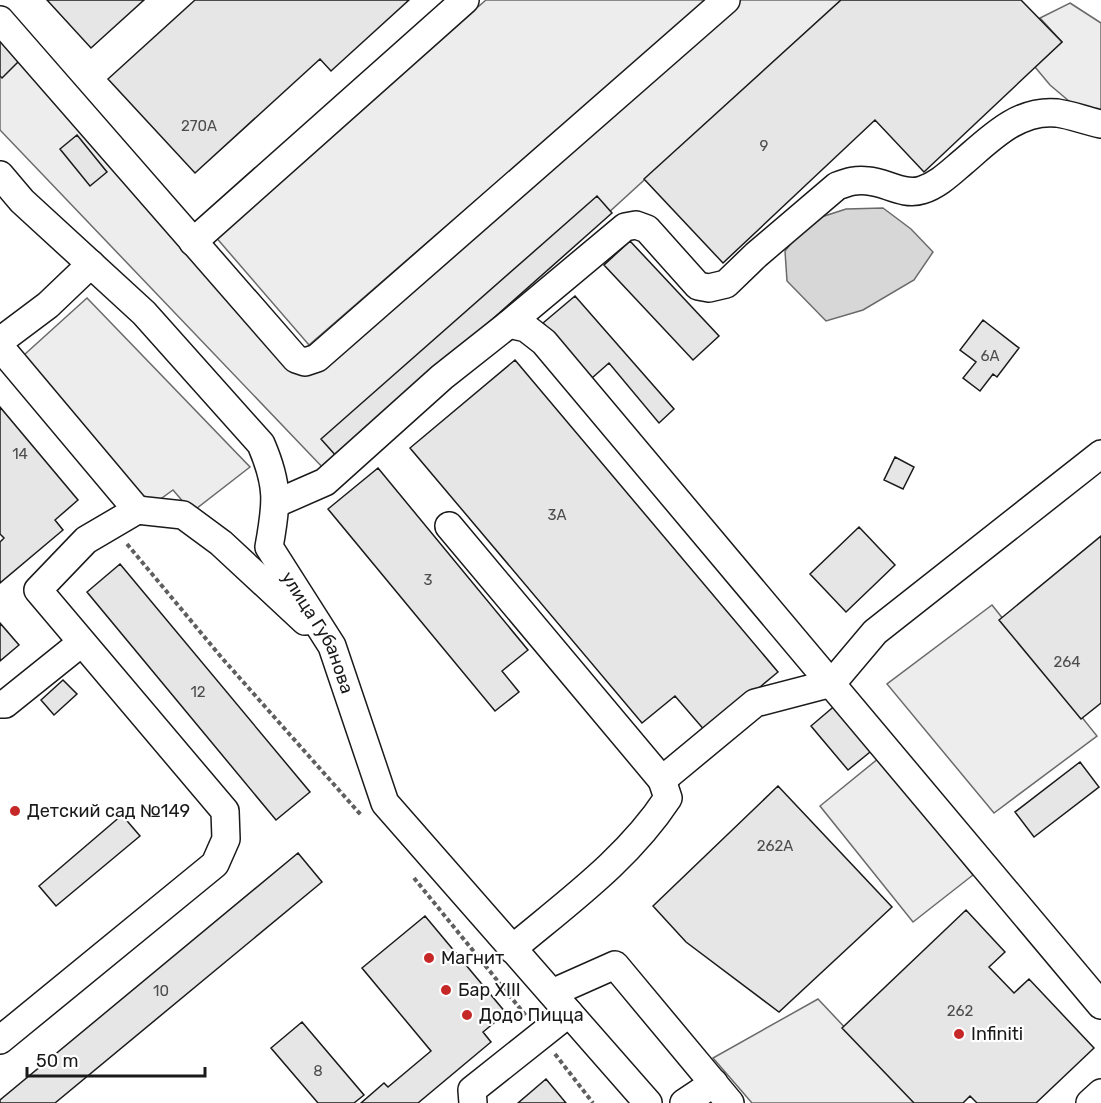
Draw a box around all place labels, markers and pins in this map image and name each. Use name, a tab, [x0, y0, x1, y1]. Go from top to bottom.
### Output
place label: Детский сад №149	[27, 800, 190, 822]
marker: Детский сад №149	[8, 804, 22, 818]
place label: Магнит	[441, 947, 504, 969]
marker: Магнит	[422, 951, 436, 965]
place label: Бар XIII	[458, 979, 521, 1001]
marker: Бар XIII	[439, 983, 453, 997]
place label: Додо Пицца	[479, 1004, 584, 1026]
marker: Додо Пицца	[460, 1008, 474, 1022]
place label: Infiniti	[971, 1023, 1023, 1045]
marker: Infiniti	[952, 1027, 966, 1041]

